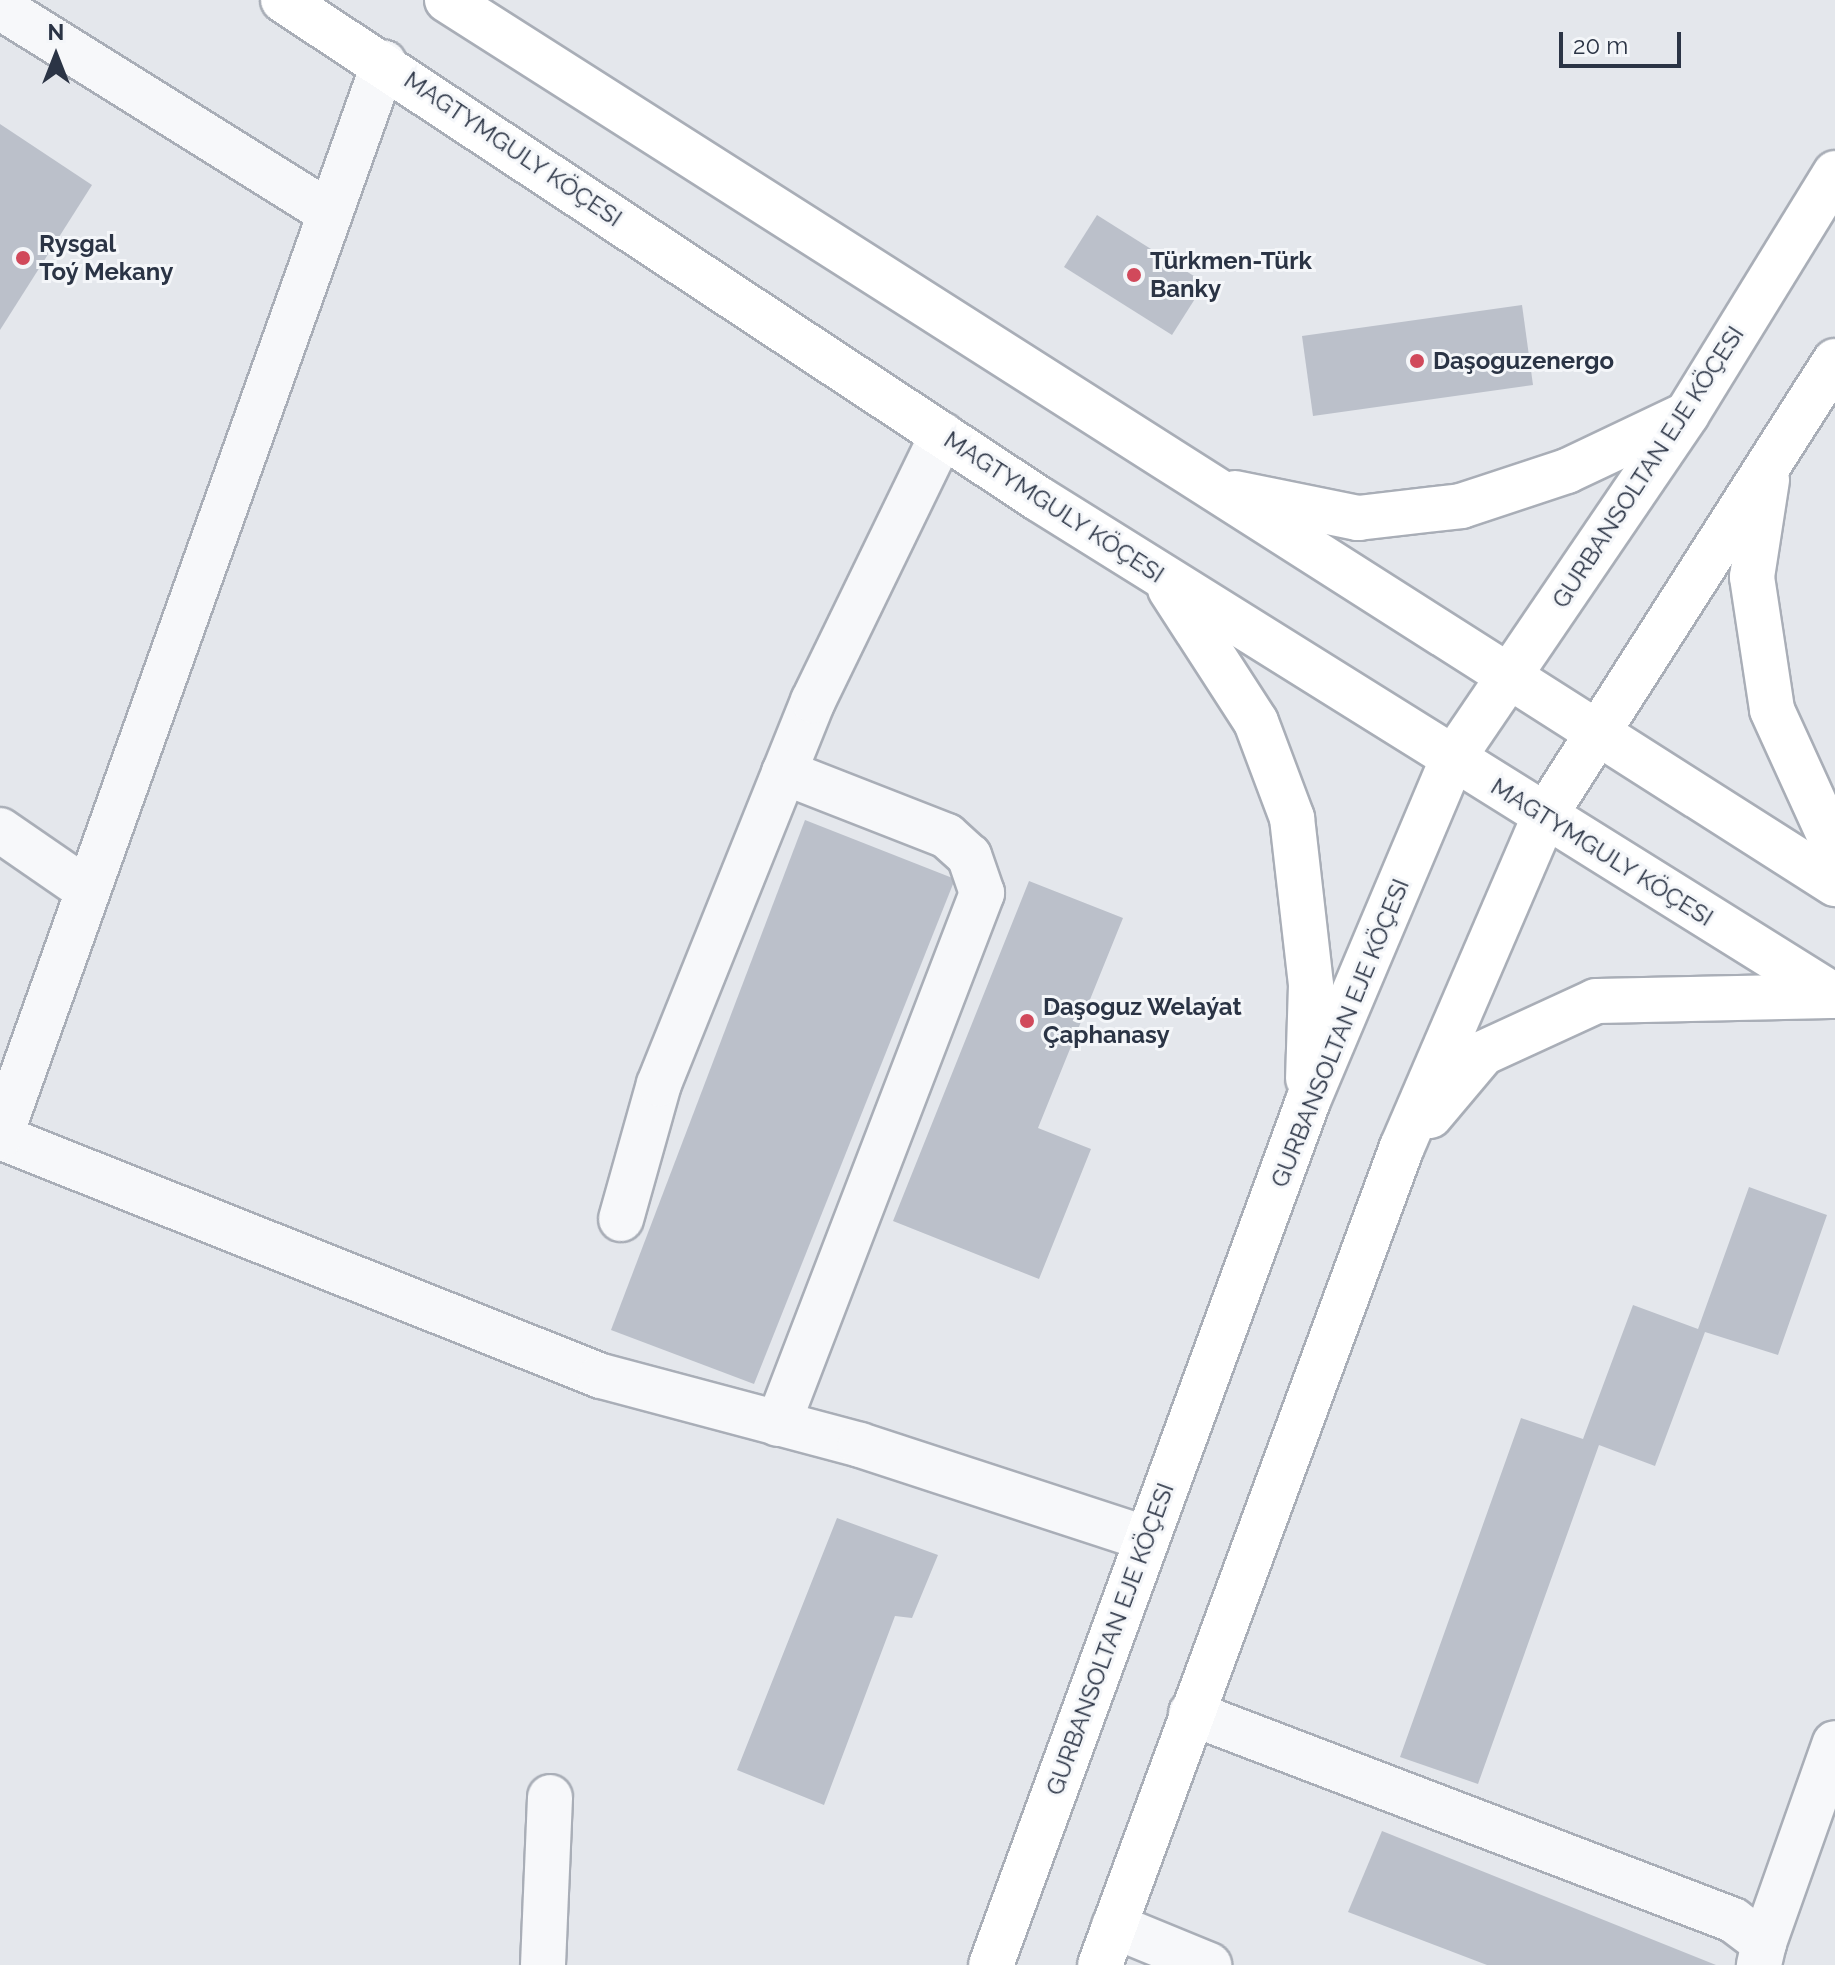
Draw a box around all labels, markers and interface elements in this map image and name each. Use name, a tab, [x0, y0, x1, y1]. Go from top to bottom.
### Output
north arrow	[16, 16, 96, 96]
scale bar	[1563, 16, 1685, 66]
text: N	[48, 19, 64, 45]
text: 20 m	[1573, 31, 1628, 60]
street label: MAGTYMGULY KÖÇESI	[398, 65, 628, 233]
place label: Rysgal Toý Mekany	[39, 230, 174, 286]
place label: Türkmen-Türk Banky	[1150, 247, 1312, 303]
marker: Rysgal Toý Mekany	[14, 249, 32, 267]
marker: Türkmen-Türk Banky	[1125, 266, 1143, 284]
street label: GURBANSOLTAN EJE KÖÇESI	[1546, 321, 1750, 613]
place label: Daşoguzenergo	[1433, 347, 1614, 375]
marker: Daşoguzenergo	[1408, 352, 1426, 370]
street label: MAGTYMGULY KÖÇESI	[938, 425, 1170, 589]
street label: MAGTYMGULY KÖÇESI	[1485, 772, 1719, 932]
street label: GURBANSOLTAN EJE KÖÇESI	[1265, 875, 1415, 1191]
place label: Daşoguz Welaýat Çaphanasy	[1043, 993, 1242, 1049]
marker: Daşoguz Welaýat Çaphanasy	[1018, 1012, 1036, 1030]
street label: GURBANSOLTAN EJE KÖÇESI	[1040, 1479, 1180, 1799]

